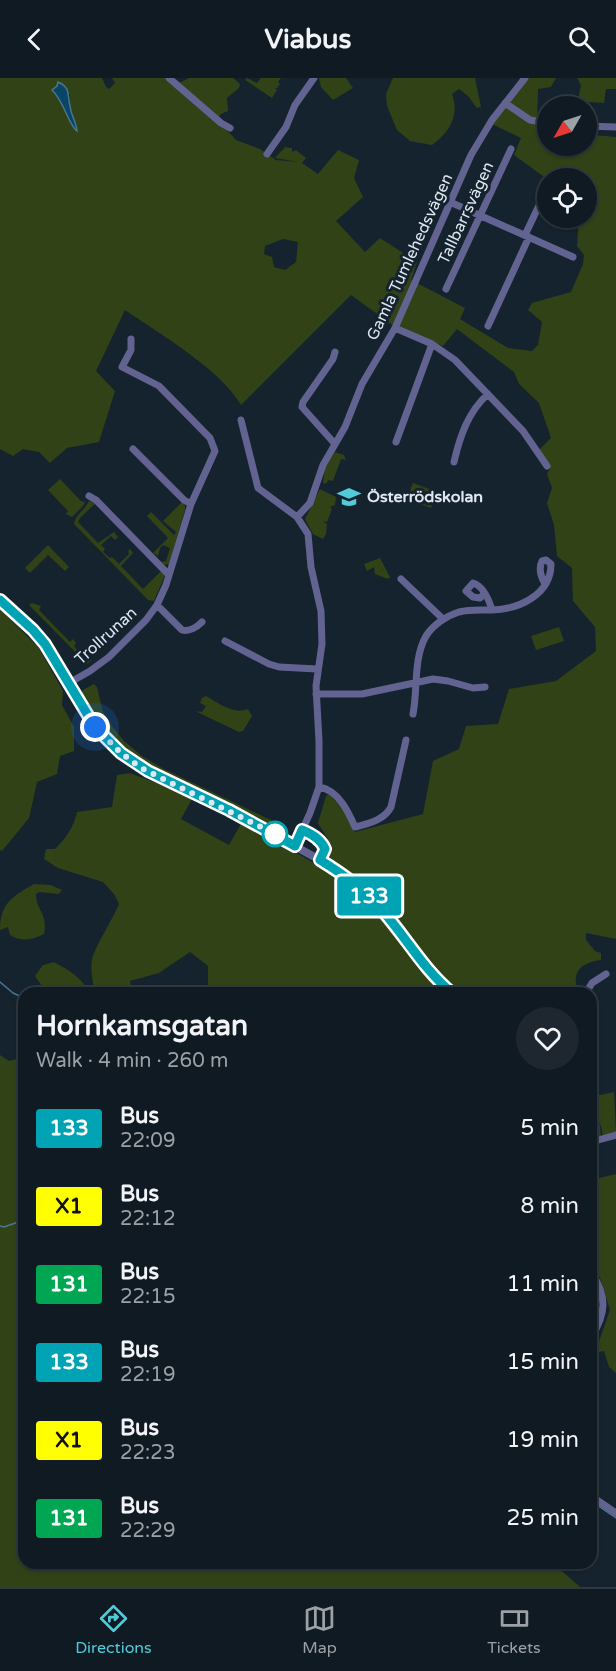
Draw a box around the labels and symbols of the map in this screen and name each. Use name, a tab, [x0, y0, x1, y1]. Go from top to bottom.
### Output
north arrow	[537, 96, 597, 156]
street label: Tallbarrsvägen	[434, 159, 498, 267]
street label: Gamla Tumlehedsvägen	[362, 170, 458, 344]
school or university icon: Österrödskolan	[336, 484, 362, 510]
place label: Österrödskolan	[367, 487, 483, 507]
street label: Trollrunan	[71, 603, 141, 669]
your location	[80, 712, 110, 742]
unlabelled marker	[262, 821, 288, 847]
line badge: 133	[334, 876, 404, 916]

